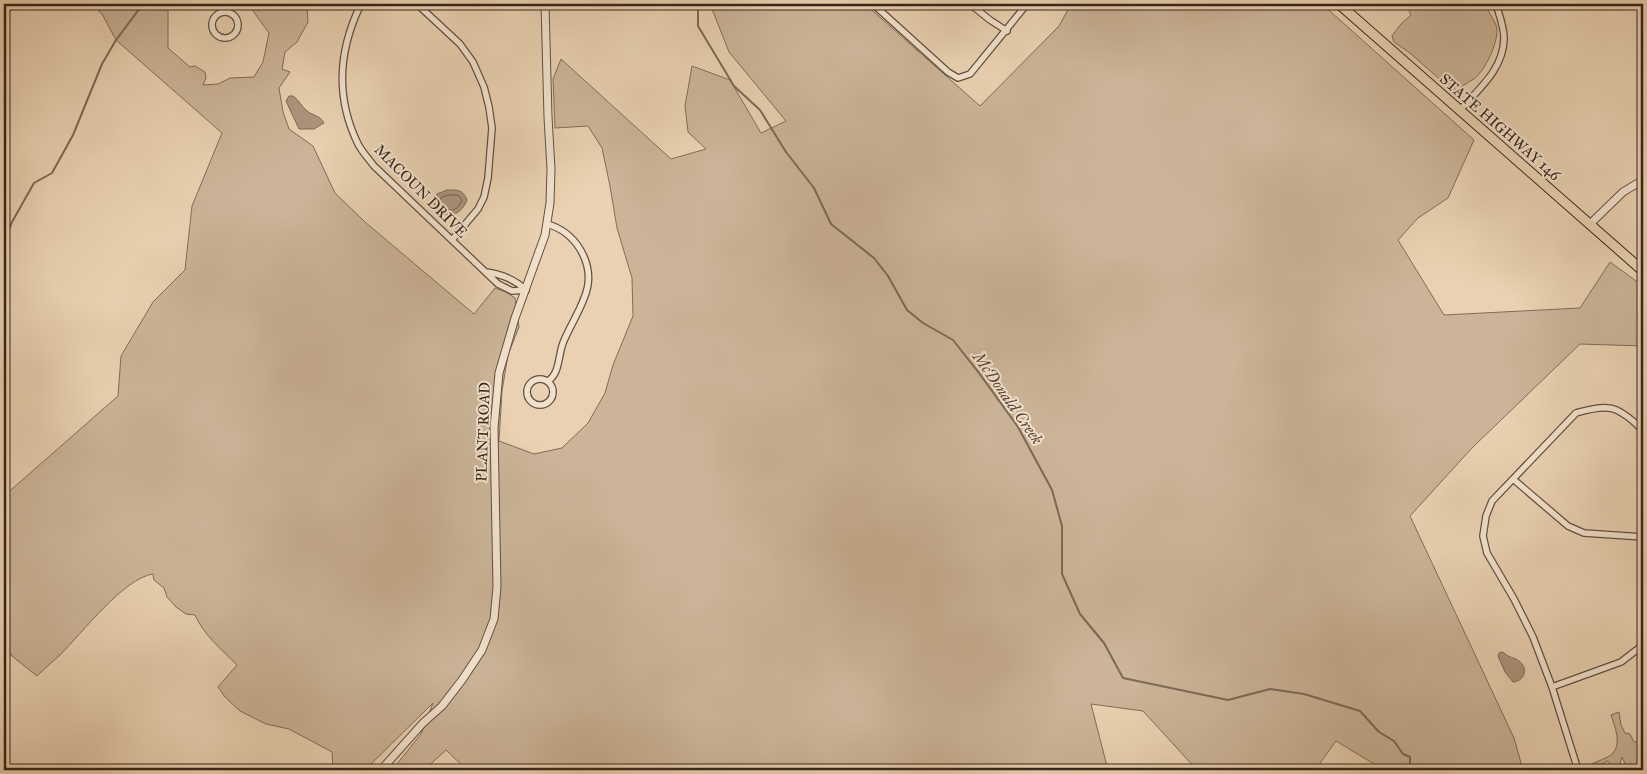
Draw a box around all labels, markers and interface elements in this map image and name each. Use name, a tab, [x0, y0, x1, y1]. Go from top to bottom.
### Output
street label: STATE HIGHWAY 146	[1436, 70, 1565, 185]
street label: MACOUN DRIVE	[371, 141, 472, 242]
water label: McDonald Creek	[968, 346, 1047, 448]
street label: PLANT ROAD	[472, 382, 494, 482]

